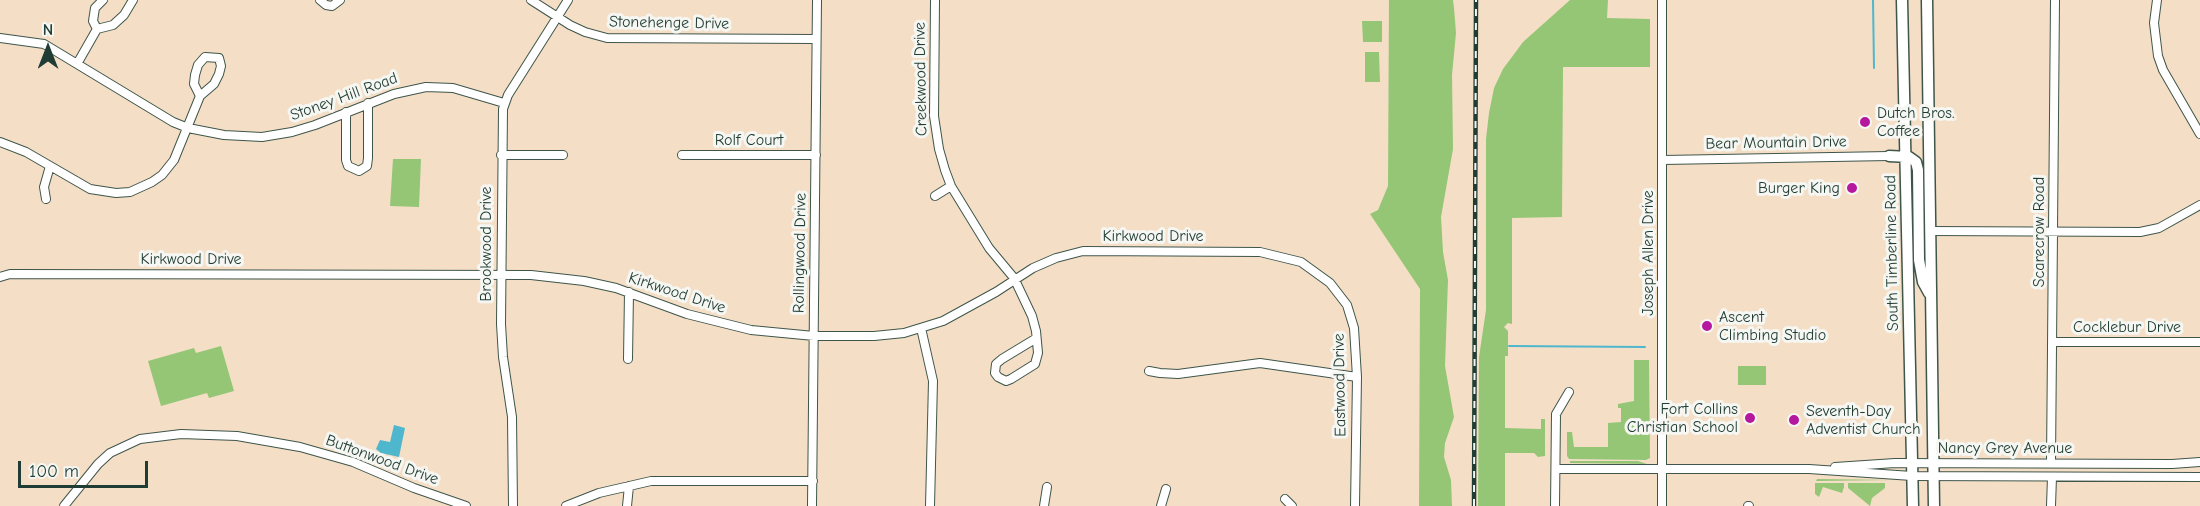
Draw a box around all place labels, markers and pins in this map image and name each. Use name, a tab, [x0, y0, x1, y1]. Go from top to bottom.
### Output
place label: Dutch Bros. Coffee	[1877, 103, 1954, 141]
marker: Dutch Bros. Coffee	[1858, 115, 1872, 129]
place label: Burger King	[1758, 178, 1840, 198]
marker: Burger King	[1845, 181, 1859, 195]
place label: Ascent Climbing Studio	[1719, 307, 1826, 345]
marker: Ascent Climbing Studio	[1700, 319, 1714, 333]
place label: Fort Collins Christian School	[1627, 399, 1738, 437]
place label: Seventh-Day Adventist Church	[1806, 401, 1921, 439]
marker: Fort Collins Christian School	[1743, 411, 1757, 425]
marker: Seventh-Day Adventist Church	[1787, 413, 1801, 427]

